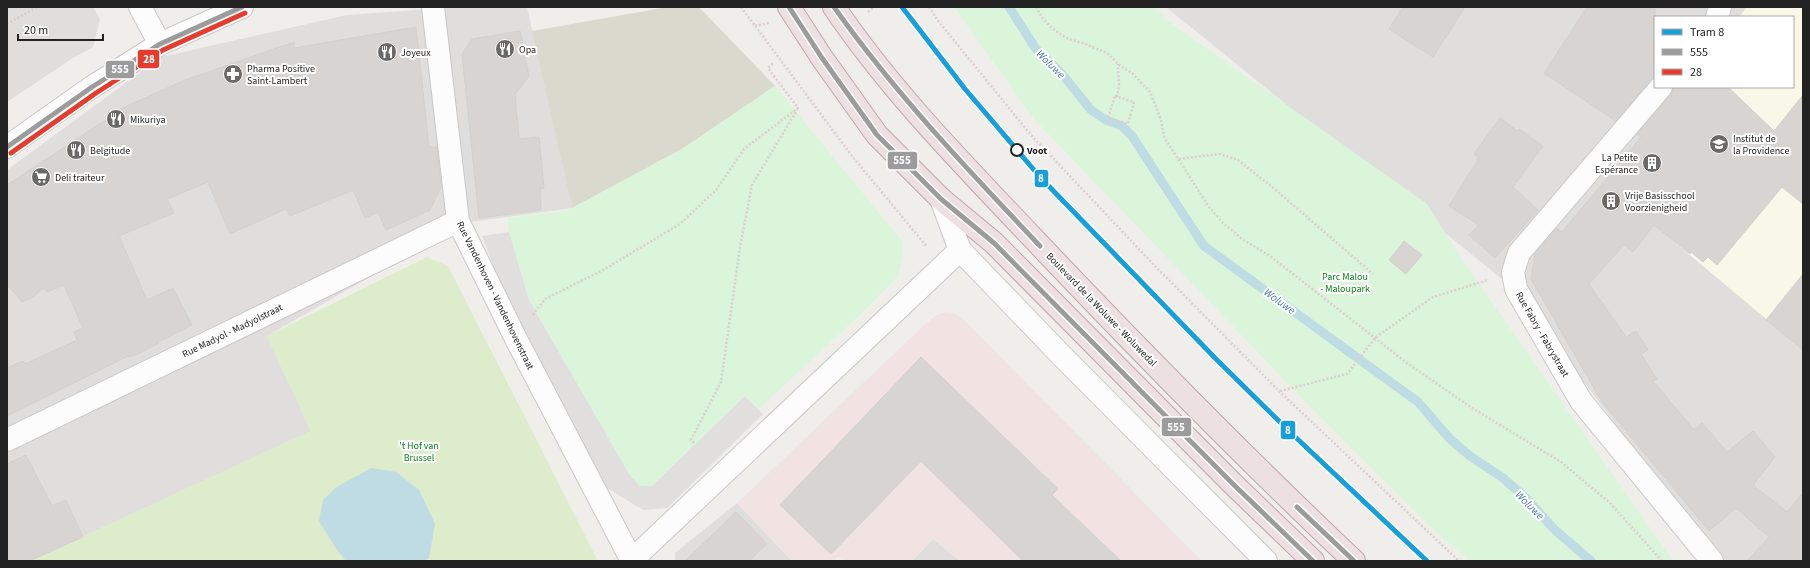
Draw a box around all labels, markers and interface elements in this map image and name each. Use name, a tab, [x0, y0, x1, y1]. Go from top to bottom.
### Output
scale bar	[18, 16, 103, 42]
legend	[1654, 16, 1794, 88]
text: 20 m	[24, 22, 48, 39]
text: Tram 8	[1690, 24, 1724, 41]
restaurant icon: Opa	[494, 38, 516, 60]
restaurant icon: Joyeux	[376, 41, 398, 63]
place label: Opa	[519, 43, 536, 57]
text: 555	[1690, 44, 1708, 61]
place label: Joyeux	[401, 46, 431, 60]
water label: Woluwe	[1033, 47, 1068, 82]
line badge: 28	[137, 49, 160, 69]
text: 28	[143, 52, 155, 67]
line badge: 555	[105, 60, 135, 79]
text: 555	[111, 62, 129, 77]
place label: Pharma Positive Saint-Lambert	[247, 62, 315, 88]
pharmacy icon: Pharma Positive Saint-Lambert	[222, 63, 244, 85]
text: 28	[1690, 64, 1702, 81]
restaurant icon: Mikuriya	[105, 108, 127, 130]
place label: Mikuriya	[130, 113, 165, 127]
place label: Institut de la Providence	[1733, 132, 1789, 158]
school or university icon: Institut de la Providence	[1708, 133, 1730, 155]
restaurant icon: Belgitude	[65, 139, 87, 161]
marker: Voot	[1010, 143, 1024, 157]
place label: Belgitude	[90, 144, 130, 158]
place label: Voot	[1026, 144, 1047, 158]
line badge: 555	[887, 151, 918, 170]
place label: La Petite Espérance	[1595, 151, 1638, 177]
building icon: La Petite Espérance	[1641, 152, 1663, 174]
text: 555	[893, 153, 911, 168]
supermarket icon: Deli traiteur	[30, 166, 52, 188]
line badge: 8	[1034, 169, 1049, 188]
place label: Deli traiteur	[55, 171, 105, 185]
text: 8	[1038, 171, 1044, 186]
place label: Vrije Basisschool Voorzienigheid	[1625, 189, 1695, 215]
building icon: Vrije Basisschool Voorzienigheid	[1600, 190, 1622, 212]
street label: Rue Vandenhoven - Vandenhovenstraat	[453, 219, 538, 373]
street label: Boulevard de la Woluwe - Woluwedal	[1043, 249, 1160, 370]
park label: Parc Malou - Maloupark	[1320, 270, 1370, 296]
water label: Woluwe	[1261, 285, 1298, 318]
street label: Rue Fabry - Fabrystraat	[1512, 289, 1573, 380]
street label: Rue Madyol - Madyolstraat	[180, 300, 286, 361]
line badge: 555	[1161, 417, 1192, 437]
text: 555	[1167, 420, 1185, 435]
line badge: 8	[1280, 420, 1296, 440]
text: 8	[1285, 423, 1291, 438]
park label: 't Hof van Brussel	[399, 439, 439, 465]
water label: Woluwe	[1512, 488, 1547, 523]

